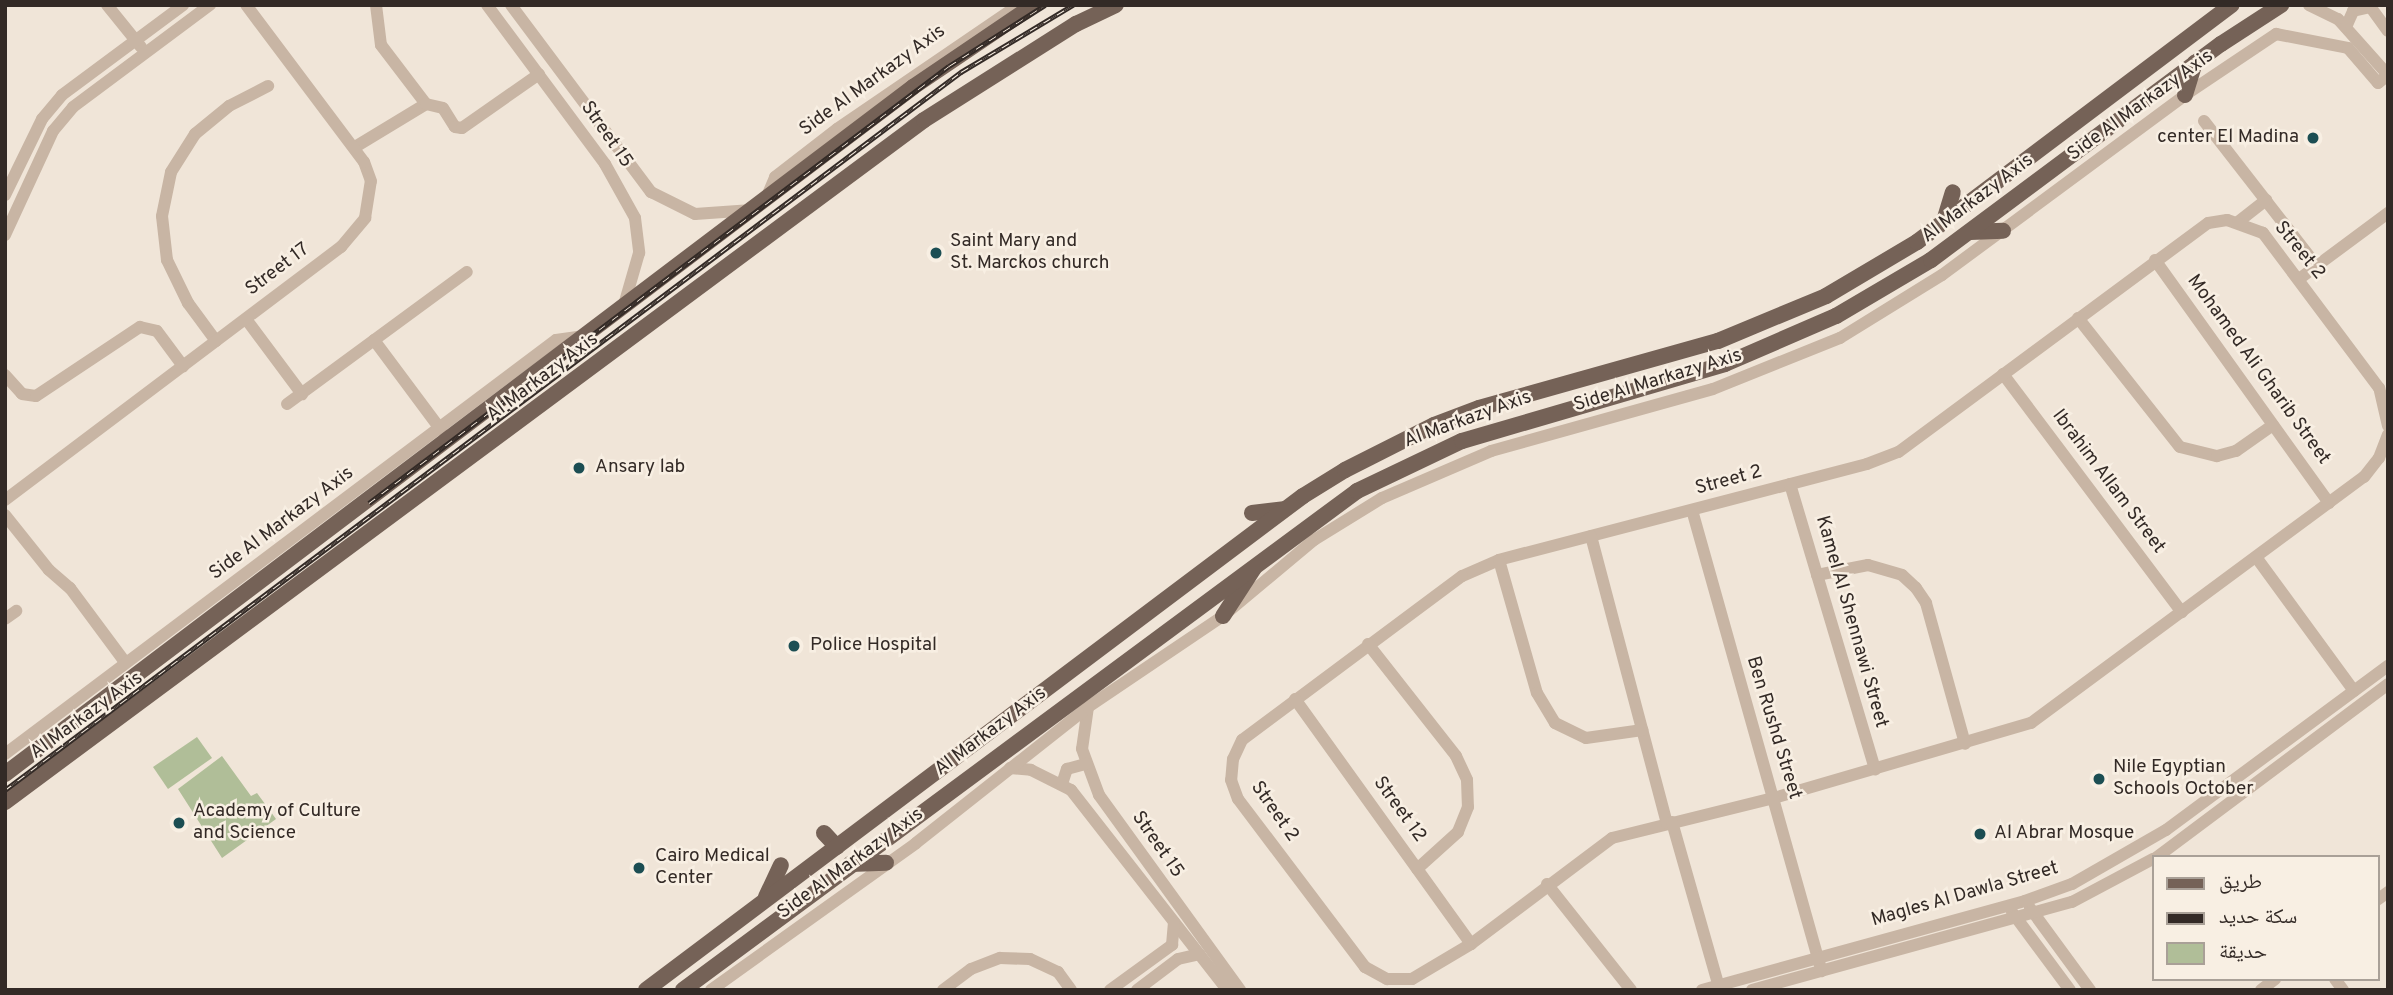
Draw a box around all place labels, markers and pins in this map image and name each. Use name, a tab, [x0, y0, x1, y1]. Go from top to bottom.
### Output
place label: center El Madina	[2157, 127, 2299, 149]
marker: center El Madina	[2305, 130, 2321, 146]
place label: Saint Mary and St. Marckos church	[950, 231, 1110, 275]
marker: Saint Mary and St. Marckos church	[928, 245, 944, 261]
place label: Ansary lab	[595, 457, 685, 479]
marker: Ansary lab	[569, 458, 589, 478]
place label: Police Hospital	[810, 635, 937, 657]
marker: Police Hospital	[784, 636, 804, 656]
place label: Nile Egyptian Schools October	[2113, 757, 2254, 801]
marker: Nile Egyptian Schools October	[2091, 771, 2107, 787]
place label: Academy of Culture and Science	[193, 801, 361, 845]
marker: Academy of Culture and Science	[171, 815, 187, 831]
place label: Al Abrar Mosque	[1994, 823, 2135, 845]
marker: Al Abrar Mosque	[1972, 826, 1988, 842]
place label: Cairo Medical Center	[655, 846, 770, 890]
marker: Cairo Medical Center	[629, 858, 649, 878]

